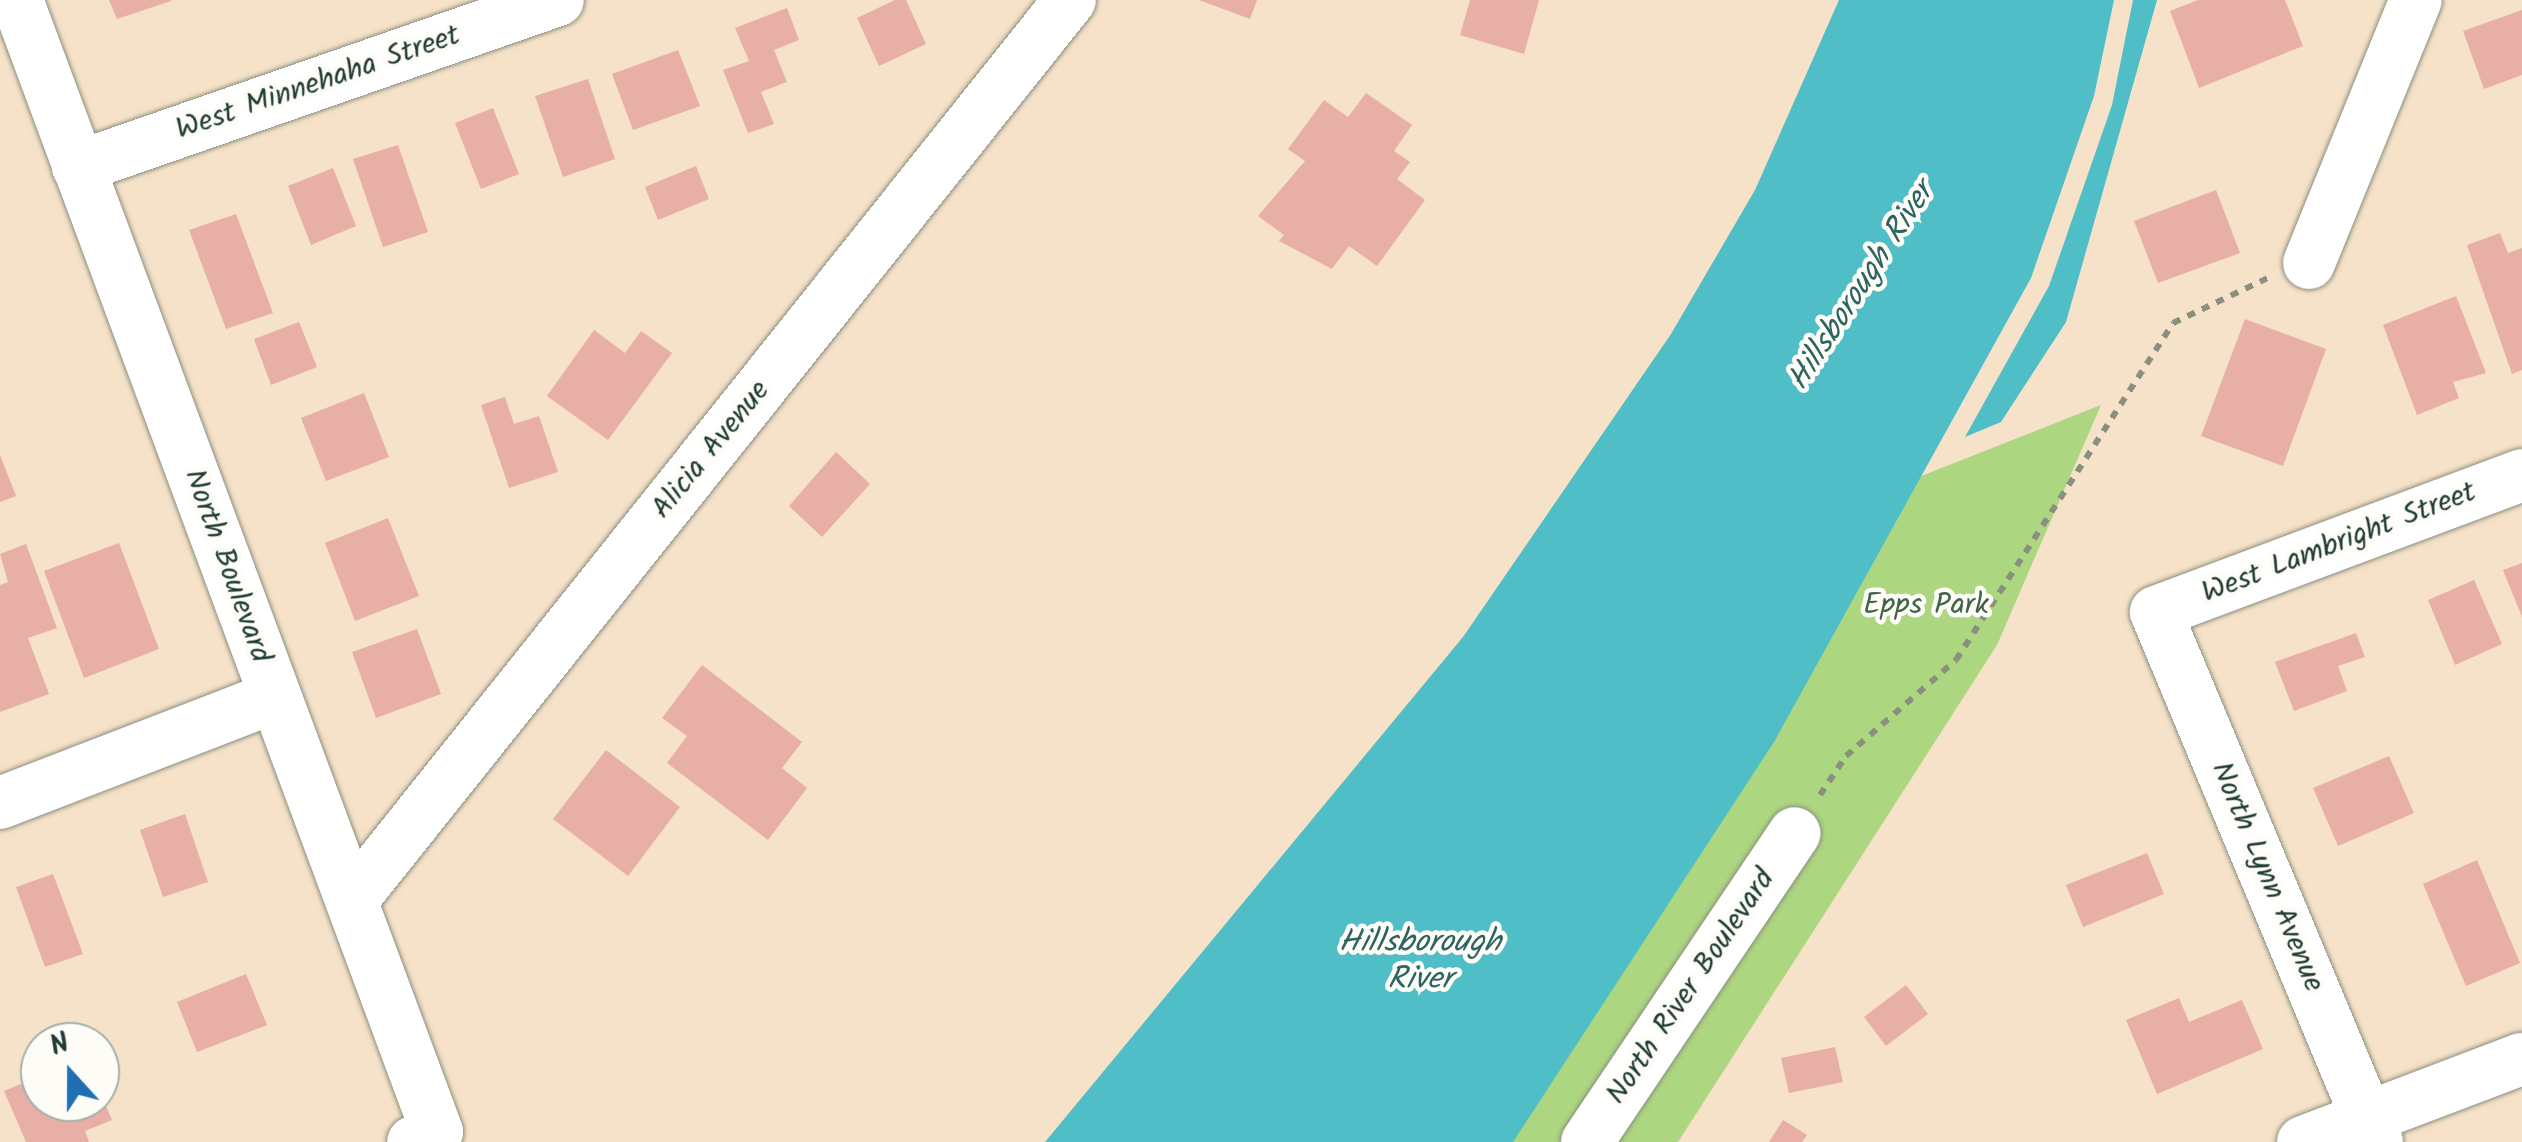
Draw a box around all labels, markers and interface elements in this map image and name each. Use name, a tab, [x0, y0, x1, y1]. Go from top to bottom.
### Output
street label: West Minnehaha Street	[171, 17, 465, 149]
water label: Hillsborough River	[1781, 176, 1943, 398]
street label: Alicia Avenue	[644, 374, 778, 526]
street label: North Boulevard	[175, 464, 279, 668]
street label: West Lambright Street	[2197, 474, 2481, 612]
park label: Epps Park	[1863, 587, 1989, 623]
street label: North Lynn Avenue	[2202, 757, 2332, 997]
street label: North River Boulevard	[1599, 863, 1783, 1111]
water label: Hillsborough River	[1339, 925, 1501, 1000]
text: N	[43, 1021, 76, 1070]
north arrow	[20, 1022, 120, 1122]

